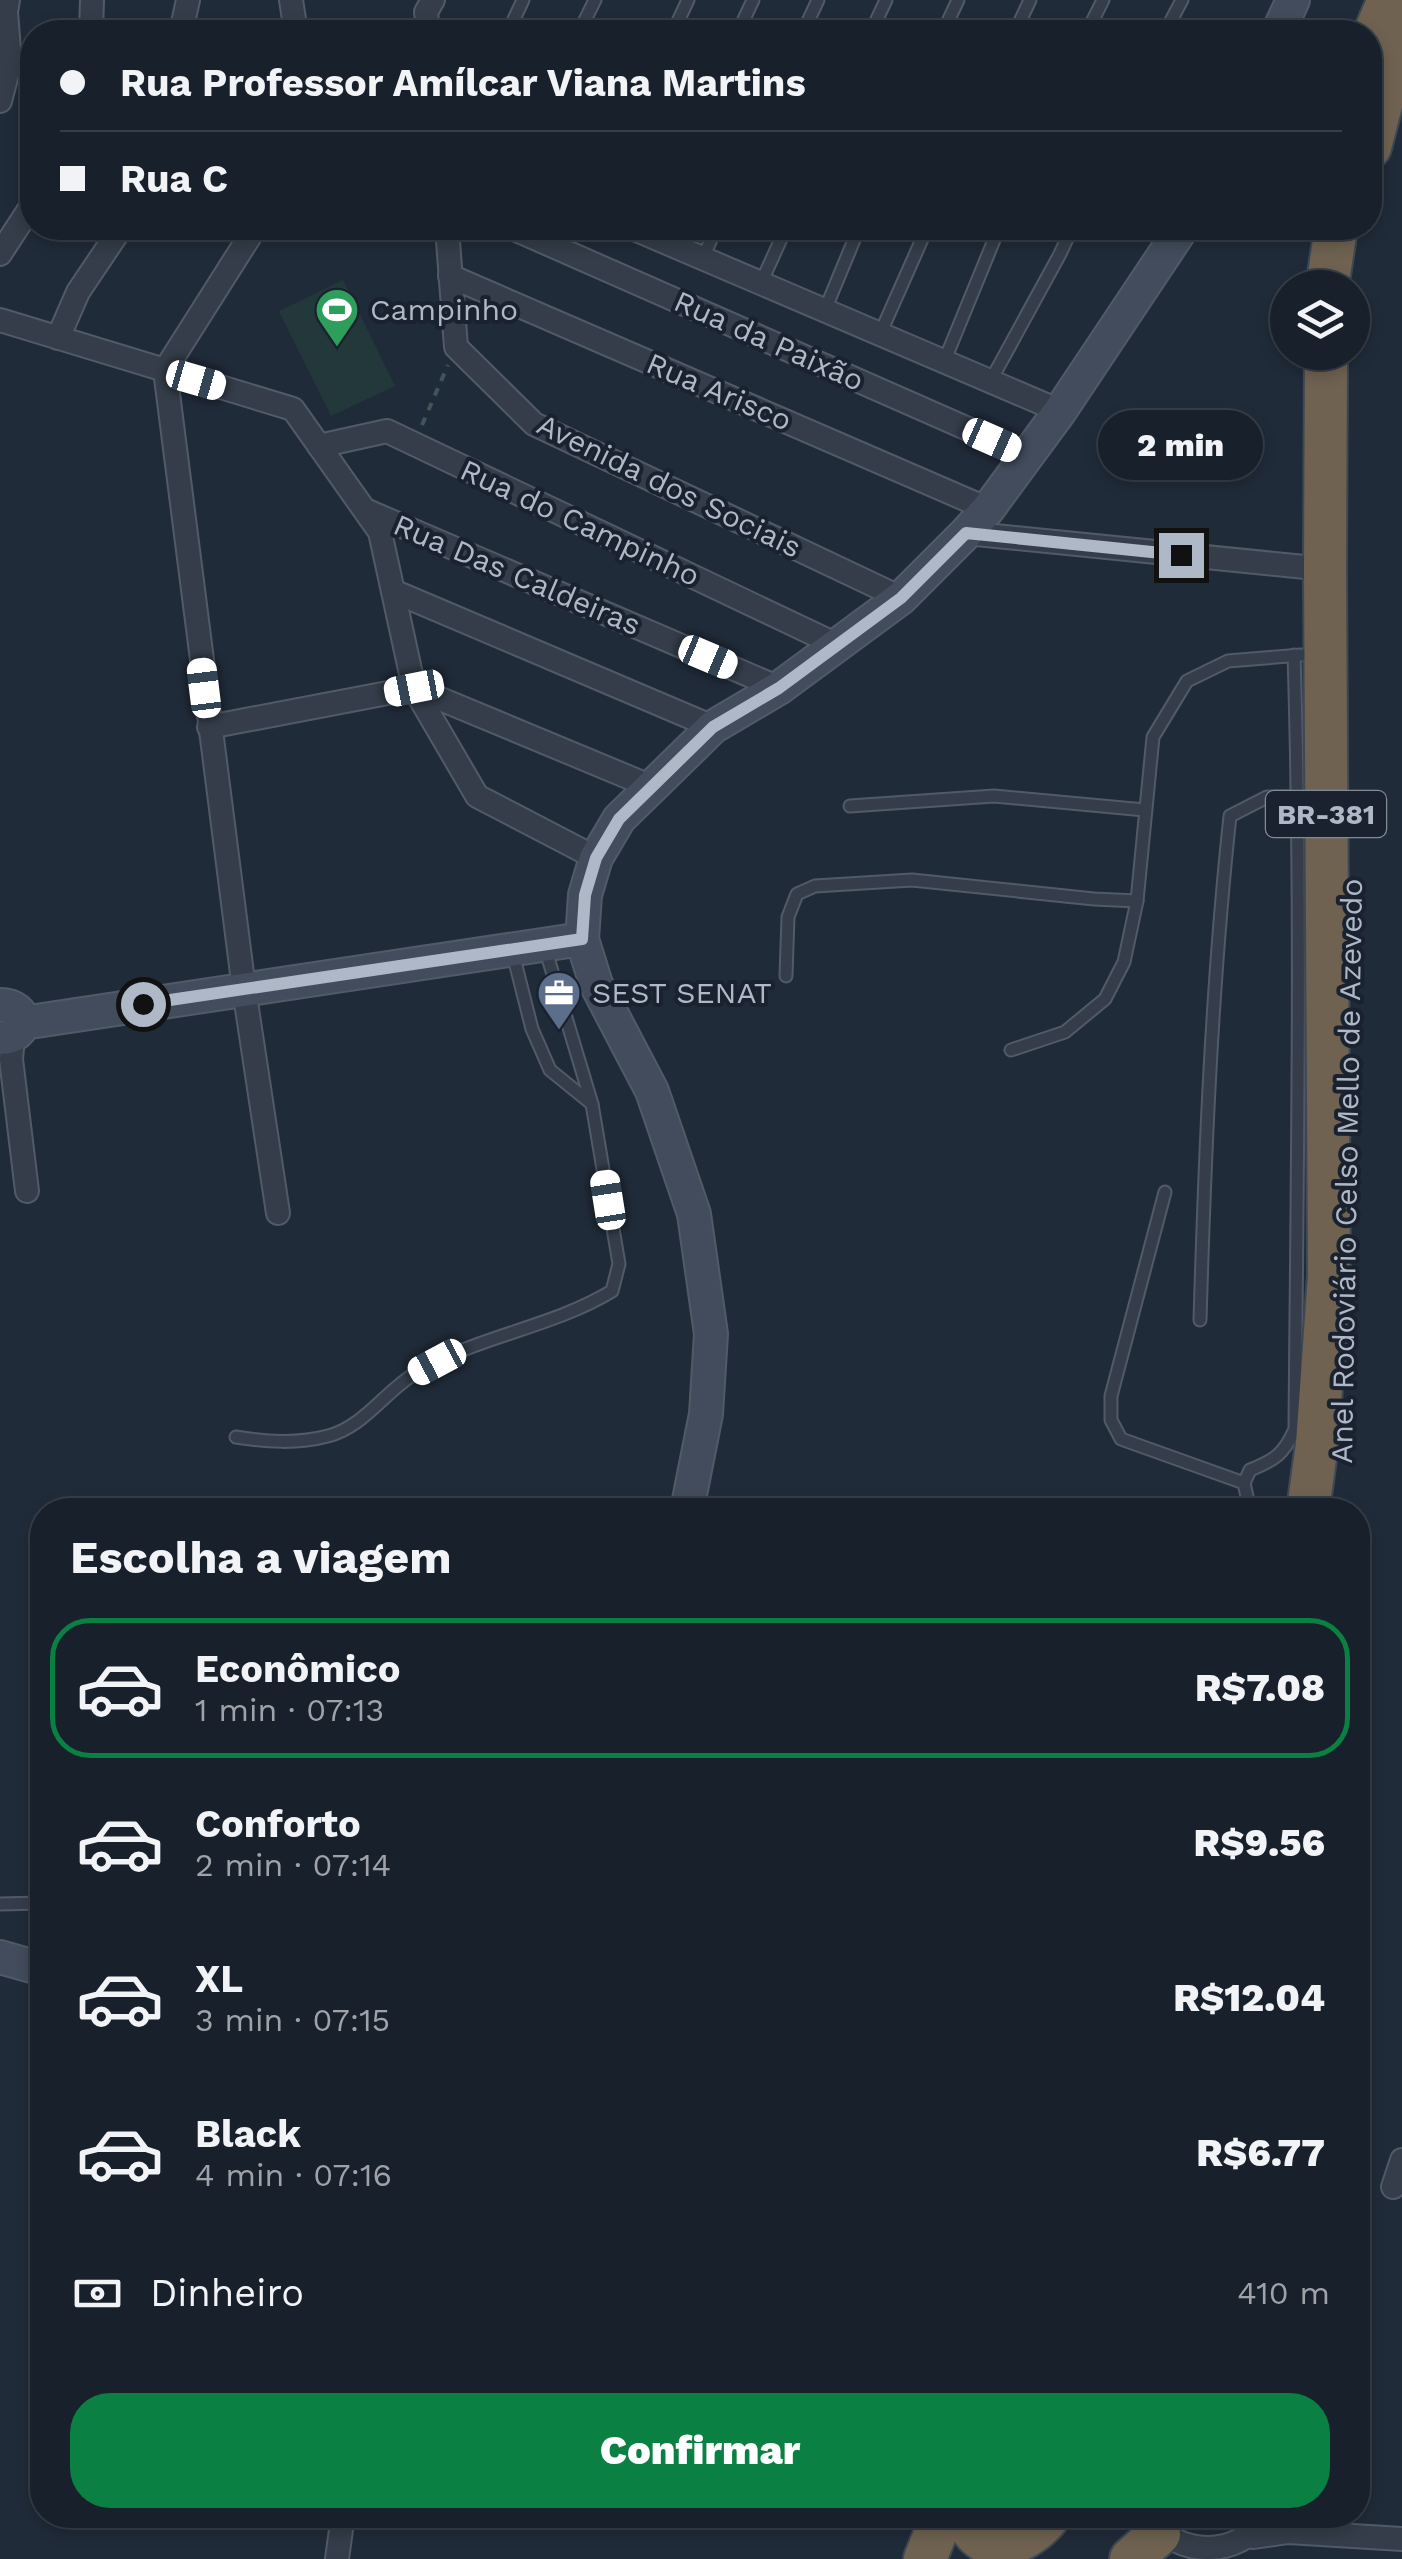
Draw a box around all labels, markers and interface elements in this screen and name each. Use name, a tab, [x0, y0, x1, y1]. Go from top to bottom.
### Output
text: Rua Professor Amílcar Viana Martins	[120, 61, 806, 105]
text: Rua C	[120, 157, 228, 201]
map controls	[1270, 270, 1370, 370]
button: layers	[1270, 270, 1370, 370]
street label: Rua da Paixão	[669, 283, 869, 398]
sports icon: Campinho	[314, 287, 360, 348]
place label: Campinho	[370, 292, 518, 327]
street label: Rua Arisco	[641, 345, 797, 438]
car	[163, 357, 229, 403]
street label: Avenida dos Sociais	[532, 406, 807, 565]
callout: 2 min	[1098, 410, 1264, 480]
car	[958, 414, 1026, 466]
text: 2 min	[1137, 426, 1224, 464]
street label: Rua do Campinho	[455, 452, 705, 593]
street label: Rua Das Caldeiras	[389, 507, 646, 642]
route end	[1159, 533, 1204, 578]
car	[675, 631, 741, 683]
car	[185, 656, 223, 720]
car	[382, 668, 446, 708]
road number: BR-381	[1266, 791, 1386, 837]
street label: Anel Rodoviário Celso Mello de Azevedo	[1324, 878, 1369, 1464]
office icon: SEST SENAT	[536, 970, 582, 1031]
place label: SEST SENAT	[592, 975, 772, 1010]
route start	[121, 982, 166, 1027]
car	[588, 1168, 628, 1232]
car	[403, 1335, 471, 1389]
text: Escolha a viagem	[70, 1531, 452, 1584]
icon: car	[75, 1643, 165, 1733]
text: Econômico	[195, 1647, 400, 1691]
text: R$7.08	[1195, 1666, 1325, 1710]
text: 1 min · 07:13	[195, 1691, 384, 1729]
icon: car	[75, 1798, 165, 1888]
text: Conforto	[195, 1802, 361, 1846]
text: R$9.56	[1194, 1821, 1325, 1865]
text: 2 min · 07:14	[195, 1846, 391, 1884]
icon: car	[75, 1953, 165, 2043]
text: XL	[195, 1957, 243, 2001]
text: R$12.04	[1173, 1976, 1325, 2020]
text: 3 min · 07:15	[195, 2001, 390, 2039]
icon: car	[75, 2108, 165, 2198]
text: Black	[195, 2112, 301, 2156]
text: R$6.77	[1196, 2131, 1325, 2175]
text: 4 min · 07:16	[195, 2156, 392, 2194]
icon: cash	[70, 2266, 125, 2321]
text: Dinheiro	[150, 2271, 304, 2315]
text: 410 m	[1237, 2274, 1330, 2312]
button: Confirmar	[70, 2393, 1330, 2508]

